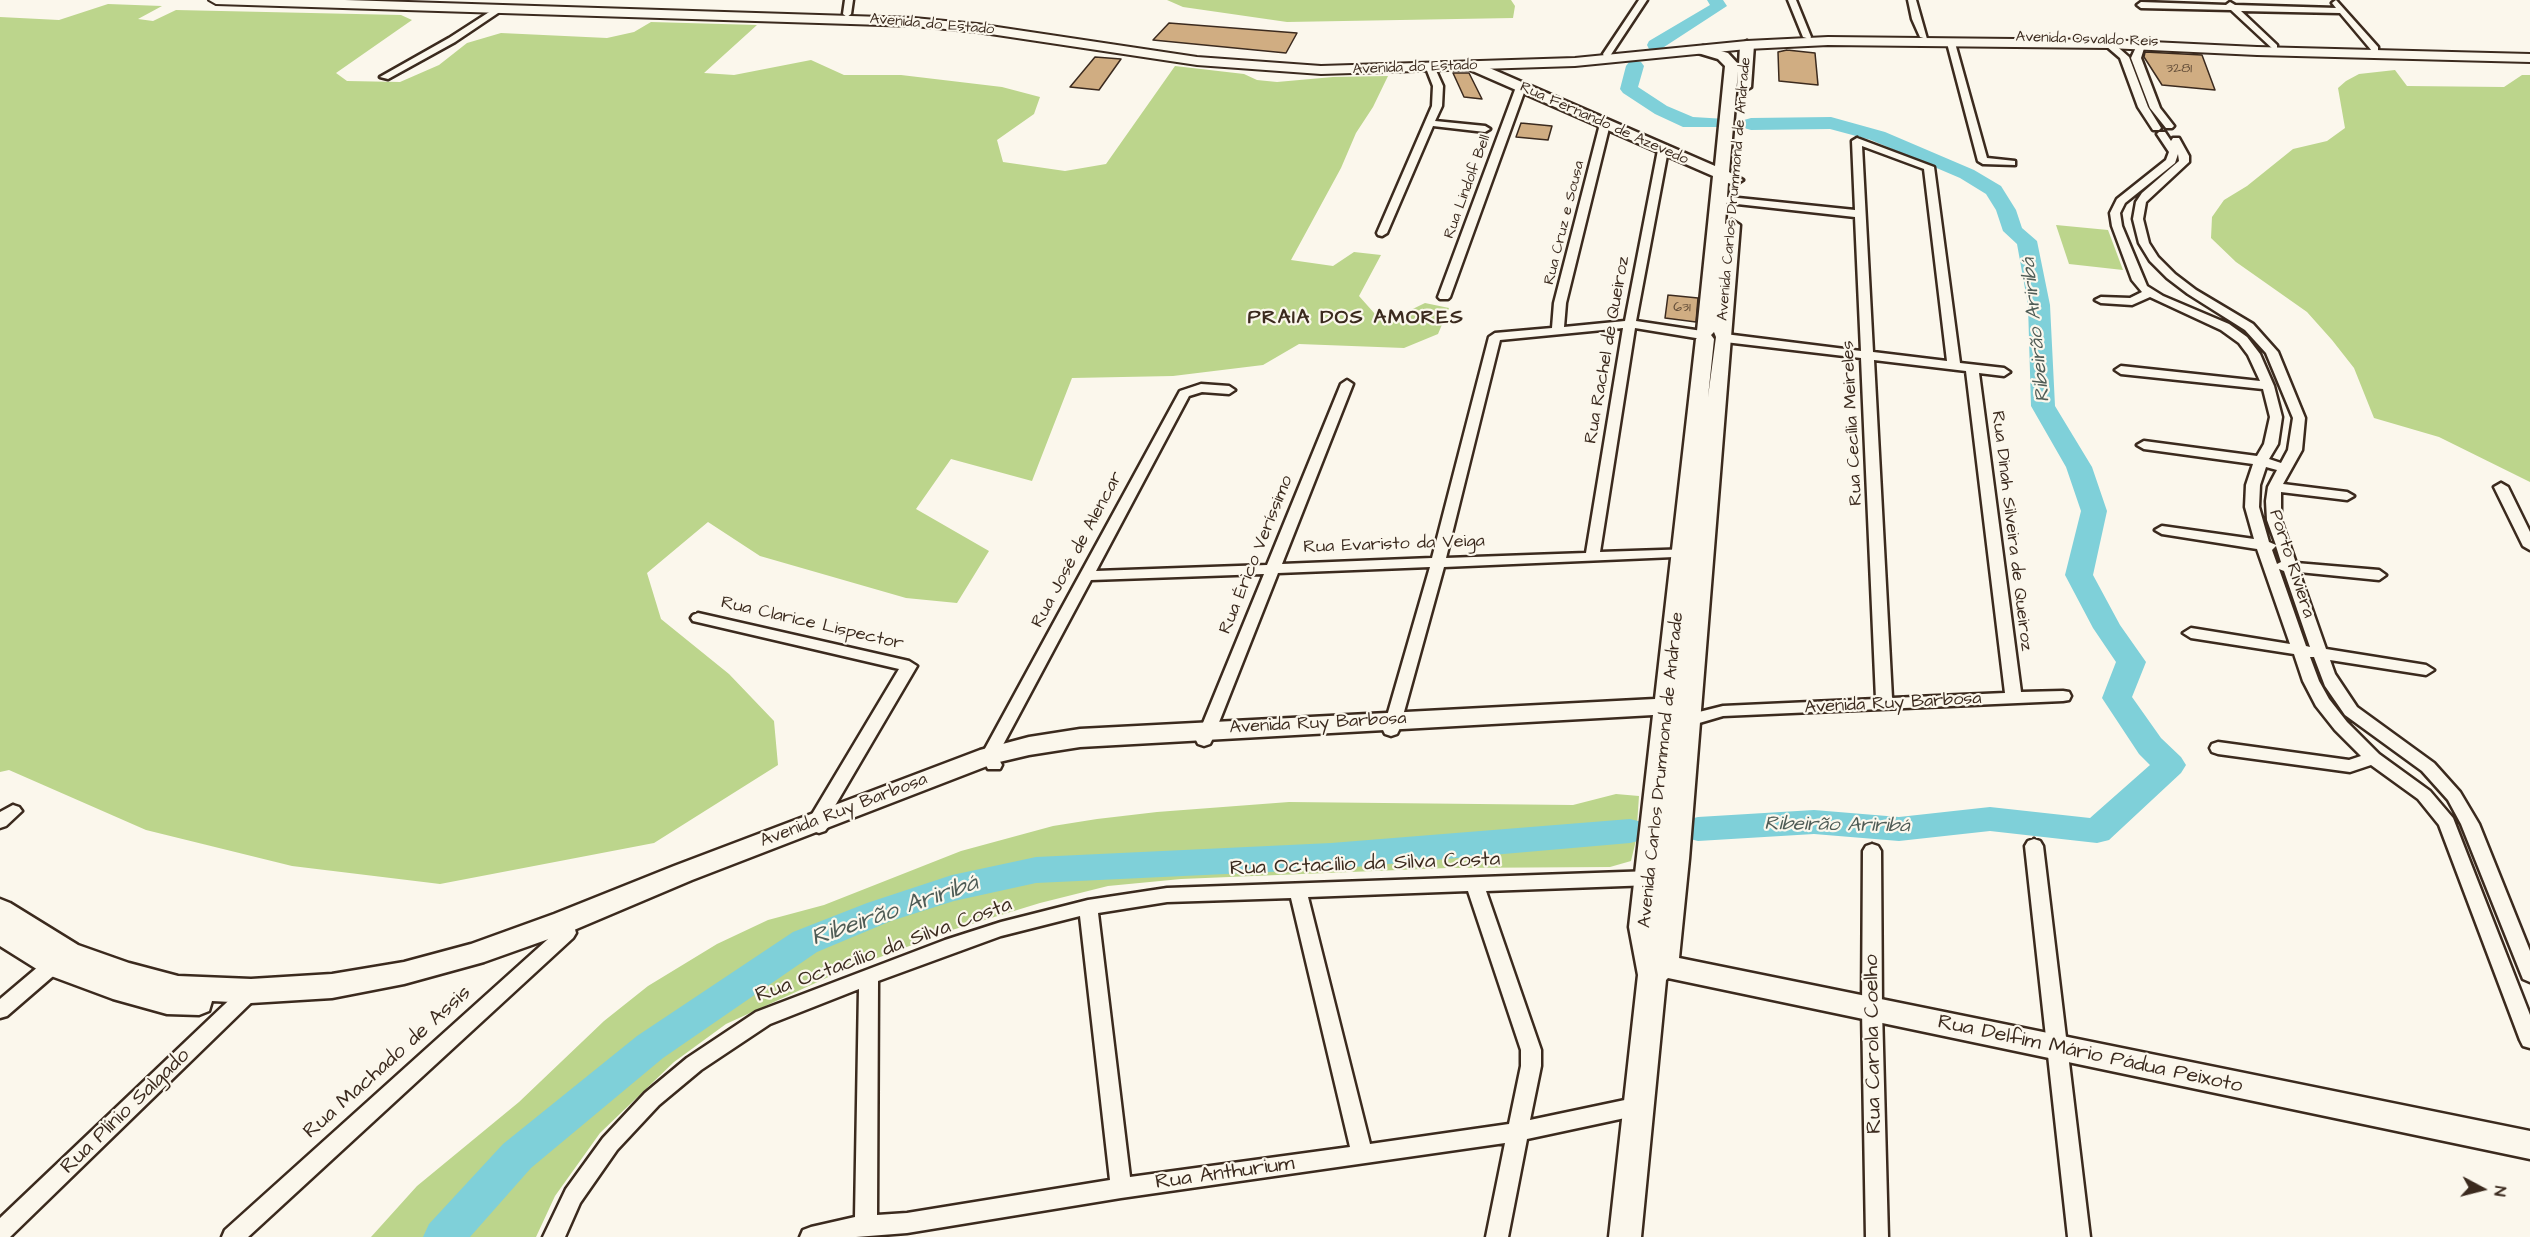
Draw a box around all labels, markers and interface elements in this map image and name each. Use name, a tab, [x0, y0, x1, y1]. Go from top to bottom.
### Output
street label: Avenida do Estado	[869, 11, 995, 39]
street label: Avenida Osvaldo Reis	[2015, 29, 2159, 51]
street label: Avenida do Estado	[1352, 57, 1478, 79]
street label: Avenida Carlos Drummond de Andrade	[1715, 57, 1755, 321]
house number: 3281	[2166, 61, 2192, 77]
street label: Rua Fernando de Azevedo	[1517, 79, 1691, 169]
street label: Rua Lindolf Bell	[1441, 133, 1495, 241]
street label: Rua Cruz e Sousa	[1541, 159, 1589, 287]
street label: Rua Rachel de Queiroz	[1581, 255, 1635, 445]
water label: Ribeirão Ariribá	[2017, 257, 2057, 403]
house number: 631	[1673, 300, 1691, 316]
district label: PRAIA DOS AMORES	[1248, 307, 1464, 331]
street label: Rua Cecília Meireles	[1838, 340, 1868, 506]
street label: Rua Dinah Silveira de Queiroz	[1986, 410, 2036, 652]
street label: Rua José de Alencar	[1028, 468, 1128, 632]
street label: Rua Érico Veríssimo	[1215, 473, 1299, 637]
street label: Porto Riviera	[2263, 507, 2319, 621]
street label: Rua Evaristo da Veiga	[1303, 531, 1485, 559]
street label: Rua Clarice Lispector	[719, 592, 905, 656]
street label: Avenida Carlos Drummond de Andrade	[1635, 611, 1689, 929]
street label: Avenida Ruy Barbosa	[1804, 689, 1982, 719]
street label: Avenida Ruy Barbosa	[1229, 709, 1407, 739]
street label: Avenida Ruy Barbosa	[757, 769, 931, 853]
water label: Ribeirão Ariribá	[1764, 813, 1910, 839]
street label: Rua Octacílio da Silva Costa	[1229, 848, 1501, 882]
water label: Ribeirão Ariribá	[808, 870, 982, 954]
street label: Rua Octacílio da Silva Costa	[753, 893, 1015, 1009]
street label: Rua Carola Coelho	[1860, 954, 1888, 1134]
street label: Rua Machado de Assis	[299, 981, 477, 1145]
street label: Rua Delfim Mário Pádua Peixoto	[1935, 1010, 2245, 1100]
street label: Rua Plínio Salgado	[56, 1044, 196, 1180]
street label: Rua Anthurium	[1154, 1152, 1296, 1196]
north arrow	[2452, 1159, 2512, 1219]
text: N	[2488, 1185, 2511, 1198]

